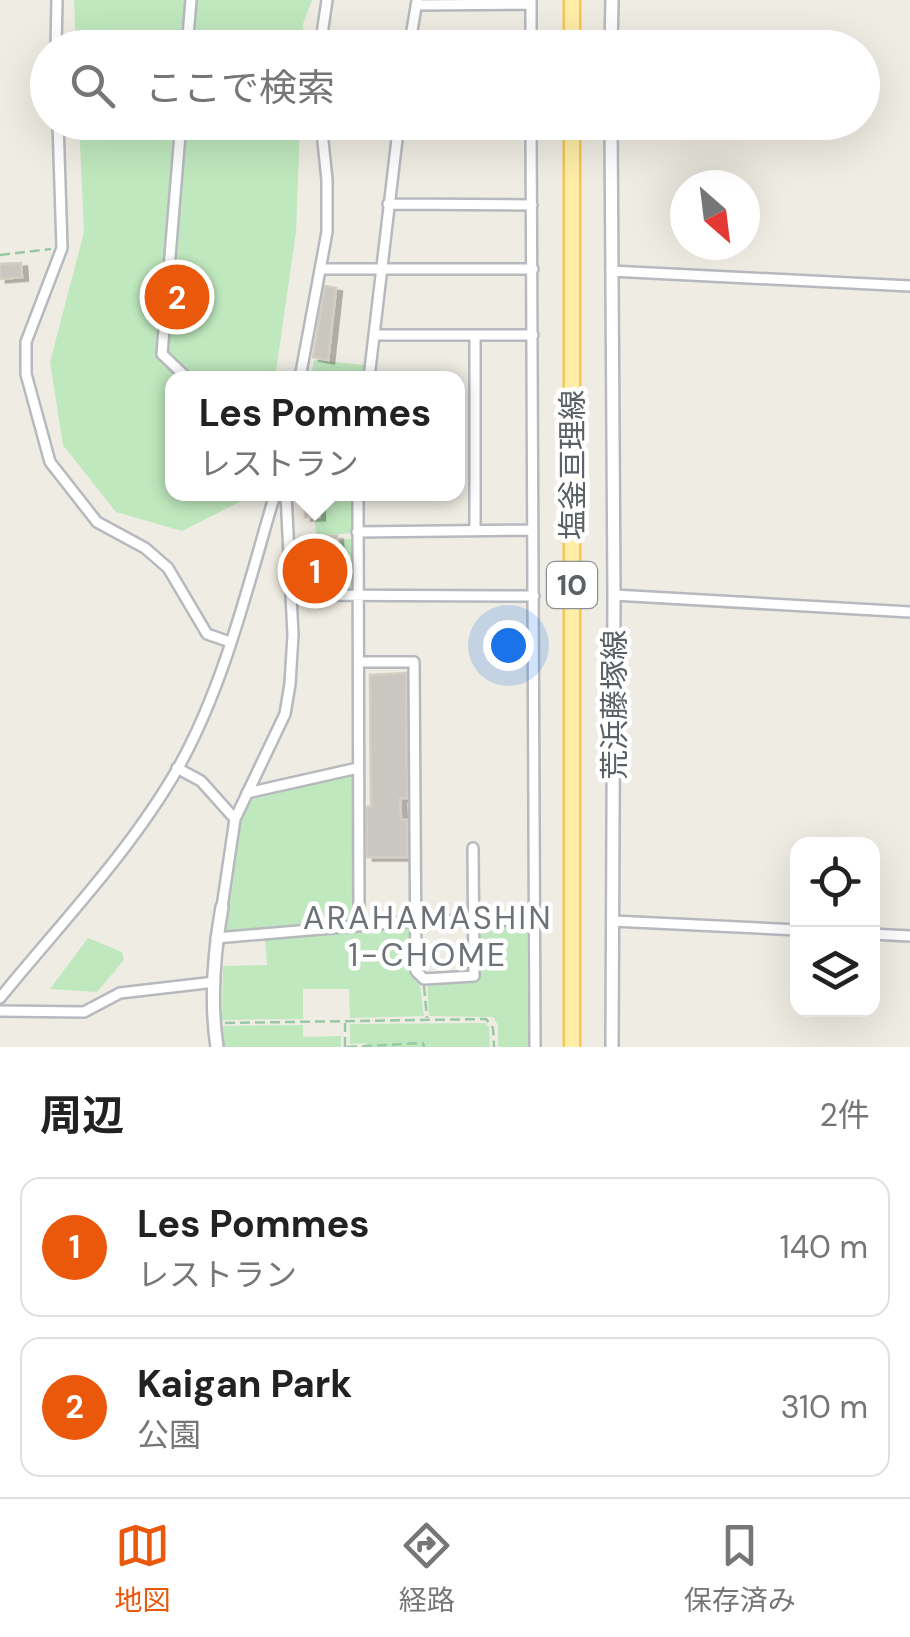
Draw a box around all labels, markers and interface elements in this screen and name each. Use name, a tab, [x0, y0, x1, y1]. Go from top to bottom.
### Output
search box	[30, 30, 880, 140]
icon: search	[65, 58, 120, 113]
text: ここで検索	[145, 63, 335, 113]
north arrow	[670, 170, 760, 260]
pin: 2	[144, 260, 210, 334]
popup	[165, 371, 465, 501]
text: Les Pommes	[199, 388, 431, 438]
street label: 塩釜亘理線	[553, 390, 592, 540]
text: レストラン	[199, 443, 359, 485]
pin: 1	[282, 534, 348, 608]
road number: 10	[547, 562, 597, 608]
your location	[483, 620, 534, 671]
street label: 荒浜藤塚線	[595, 630, 634, 780]
map controls	[790, 837, 880, 1017]
button: locate	[790, 837, 880, 927]
district label: ARAHAMASHIN 1-CHOME	[303, 897, 553, 976]
button: layers	[790, 927, 880, 1017]
text: 周辺	[40, 1088, 124, 1143]
text: 2件	[820, 1094, 870, 1136]
text: Les Pommes	[137, 1199, 370, 1249]
text: 1	[69, 1226, 80, 1268]
text: 140 m	[780, 1226, 868, 1268]
text: レストラン	[137, 1254, 297, 1296]
text: Kaigan Park	[137, 1359, 352, 1409]
text: 2	[65, 1386, 84, 1428]
text: 310 m	[781, 1386, 868, 1428]
text: 公園	[137, 1414, 201, 1456]
tab: 地図	[114, 1518, 170, 1619]
tab: 経路	[399, 1518, 455, 1619]
tab: 保存済み	[684, 1518, 796, 1619]

